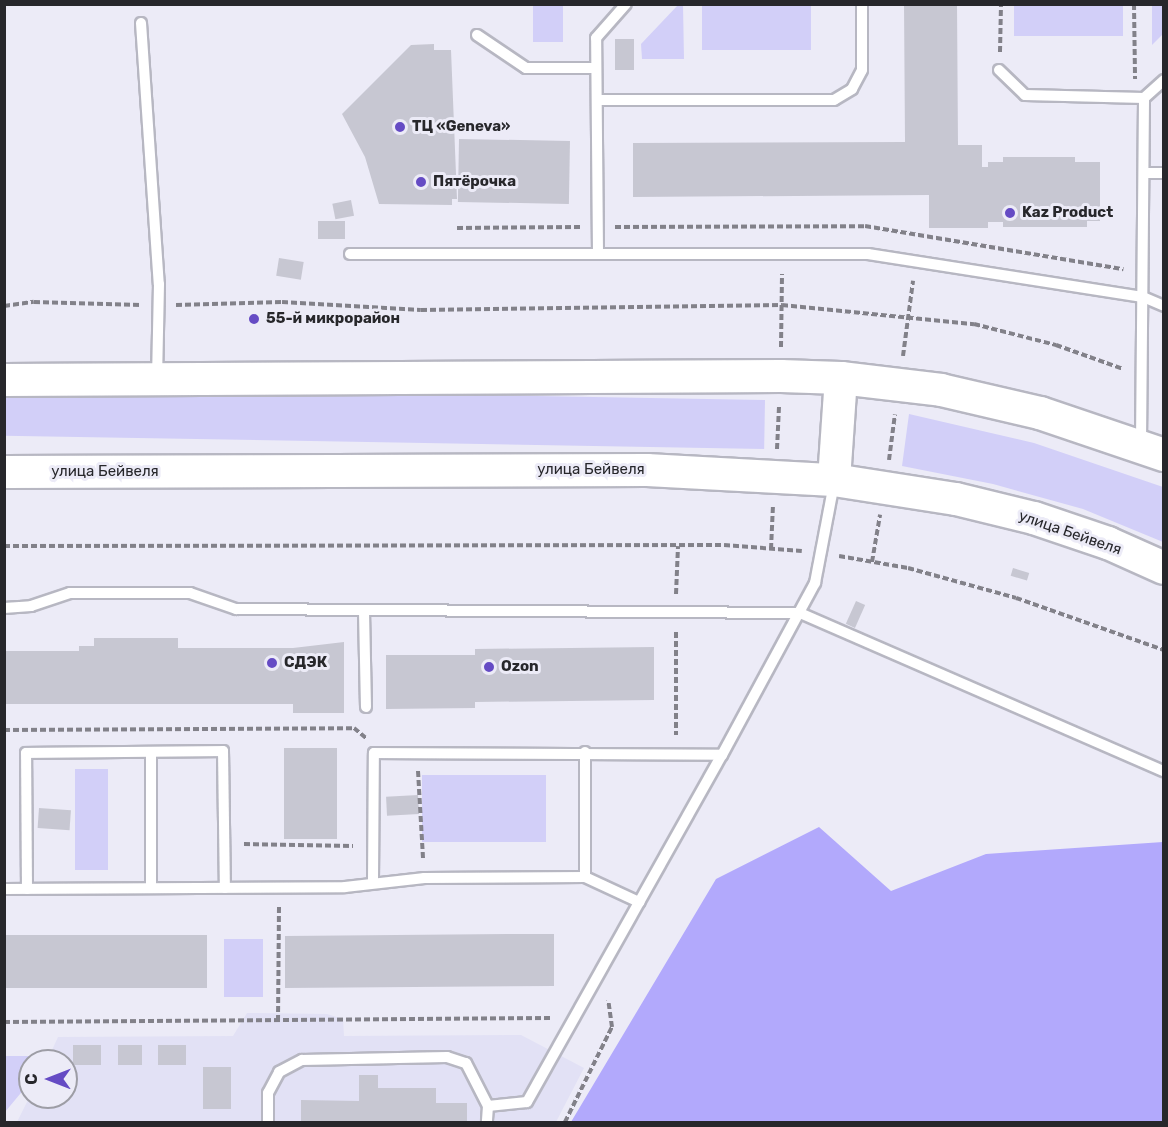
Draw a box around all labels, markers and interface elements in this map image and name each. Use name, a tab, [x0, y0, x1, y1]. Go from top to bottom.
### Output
place label: ТЦ «Geneva»	[412, 118, 510, 136]
marker: ТЦ «Geneva»	[393, 120, 407, 134]
place label: Пятёрочка	[433, 173, 516, 191]
marker: Пятёрочка	[414, 175, 428, 189]
place label: Kaz Product	[1022, 204, 1113, 222]
marker: Kaz Product	[1003, 206, 1017, 220]
place label: 55-й микрорайон	[266, 310, 400, 328]
marker: 55-й микрорайон	[247, 312, 261, 326]
street label: улица Бейвеля	[537, 461, 645, 479]
street label: улица Бейвеля	[51, 463, 159, 481]
street label: улица Бейвеля	[1016, 507, 1124, 559]
place label: СДЭК	[284, 654, 327, 672]
marker: СДЭК	[265, 656, 279, 670]
place label: Ozon	[501, 658, 539, 676]
marker: Ozon	[482, 660, 496, 674]
north arrow	[18, 1049, 78, 1109]
text: С	[22, 1073, 41, 1085]

